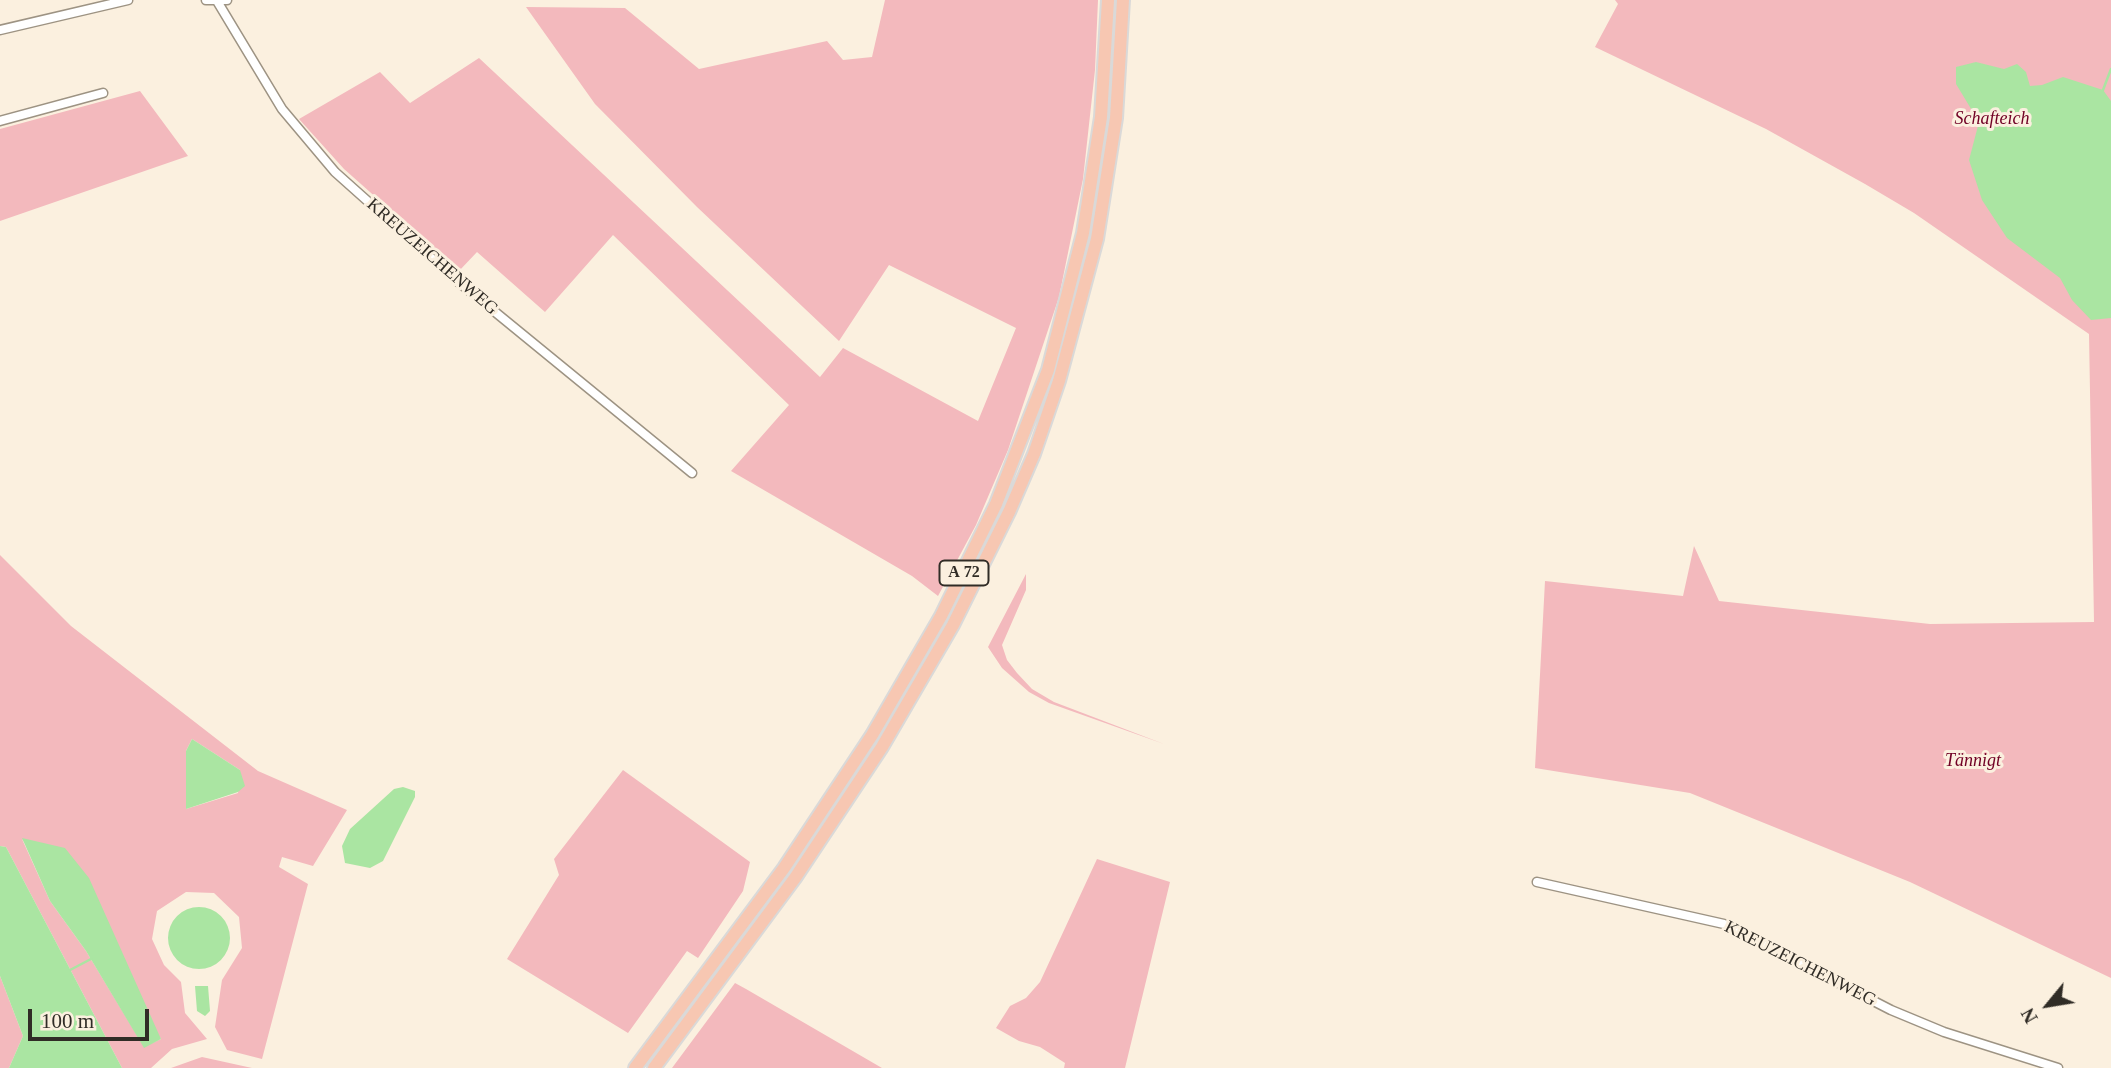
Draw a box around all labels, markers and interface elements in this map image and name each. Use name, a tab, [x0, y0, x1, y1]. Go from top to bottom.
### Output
park label: Schafteich	[1955, 108, 2029, 130]
street label: KREUZEICHENWEG	[362, 194, 502, 320]
road number: A 72	[940, 560, 988, 586]
park label: Tännigt	[1945, 750, 2001, 772]
street label: KREUZEICHENWEG	[1721, 916, 1879, 1012]
north arrow	[2013, 970, 2083, 1040]
scale bar	[32, 995, 152, 1038]
text: N	[2017, 1005, 2042, 1027]
text: 100 m	[41, 1009, 94, 1033]

